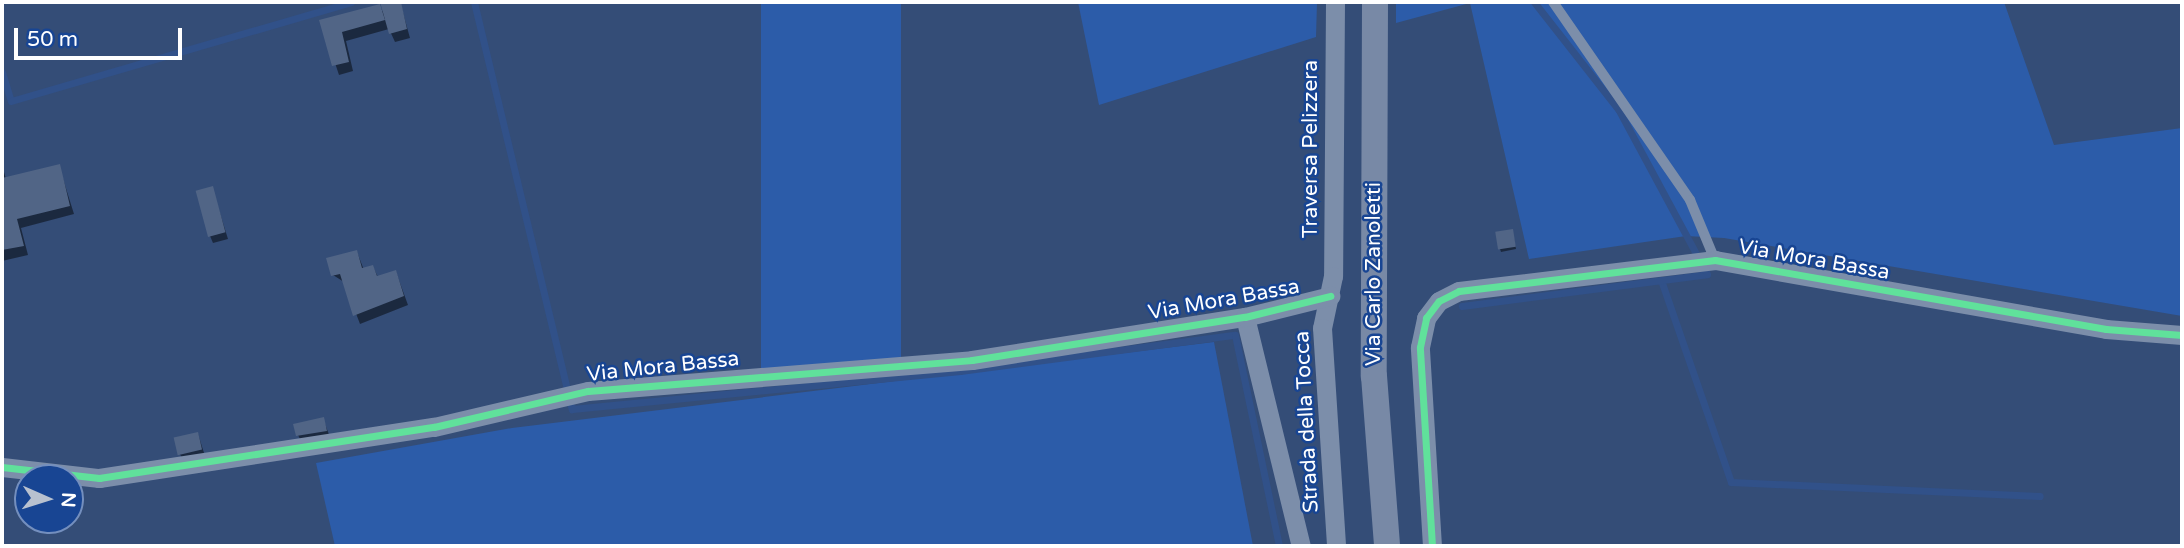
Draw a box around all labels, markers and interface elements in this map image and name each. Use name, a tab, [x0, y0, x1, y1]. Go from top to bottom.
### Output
scale bar	[18, 14, 186, 58]
text: 50 m	[27, 27, 78, 52]
street label: Traversa Pelizzera	[1298, 60, 1324, 238]
street label: Via Carlo Zanoletti	[1361, 182, 1387, 366]
street label: Via Mora Bassa	[1736, 234, 1892, 286]
street label: Via Mora Bassa	[1146, 274, 1302, 326]
street label: Strada della Tocca	[1290, 330, 1324, 514]
street label: Via Mora Bassa	[585, 346, 741, 388]
north arrow	[14, 464, 84, 534]
text: N	[57, 492, 79, 508]

